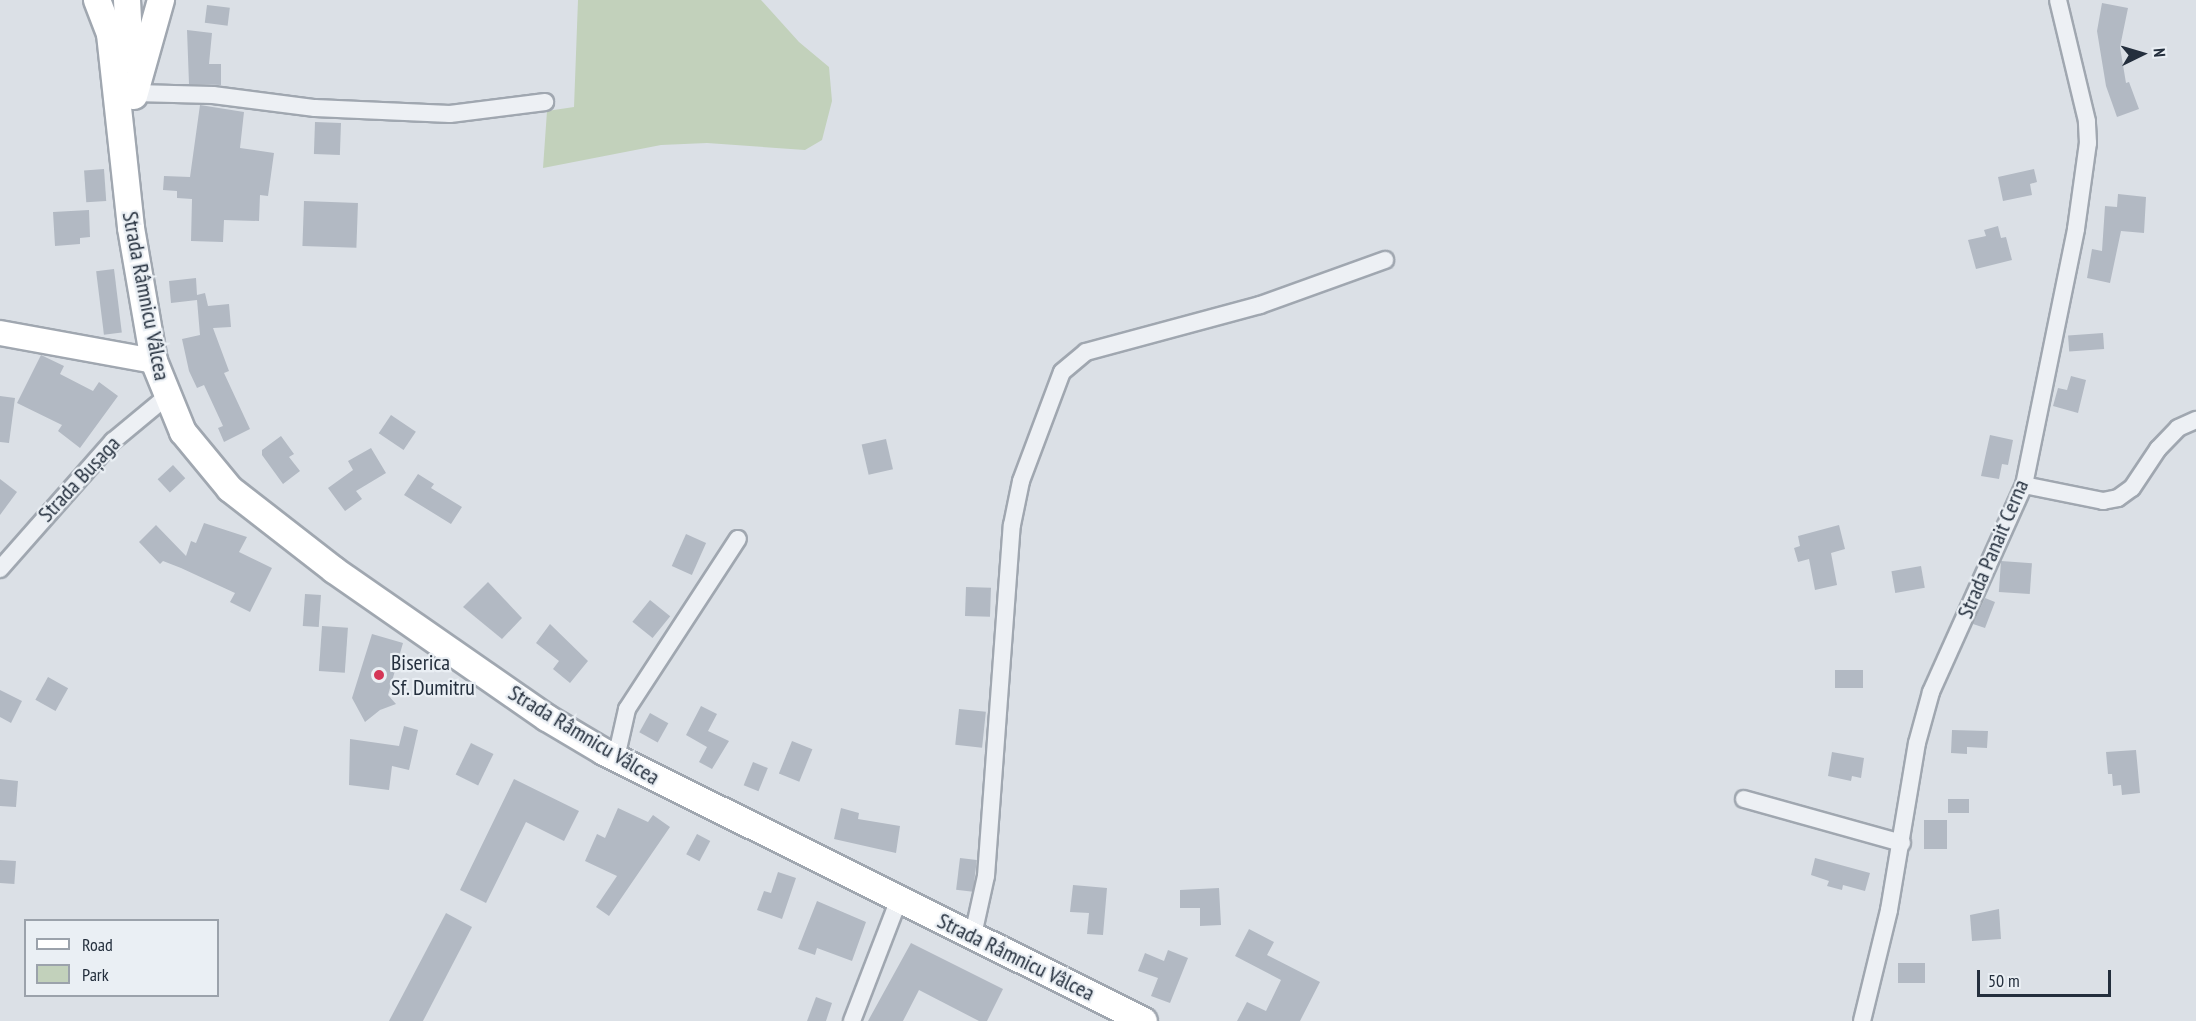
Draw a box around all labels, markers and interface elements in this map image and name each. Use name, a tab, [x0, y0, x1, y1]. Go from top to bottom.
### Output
north arrow	[2112, 24, 2172, 84]
text: N	[2150, 47, 2170, 58]
street label: Strada Râmnicu Vâlcea	[117, 209, 175, 383]
street label: Strada Bușaga	[33, 431, 125, 527]
street label: Strada Panait Cerna	[1952, 476, 2034, 622]
place label: Biserica Sf. Dumitru	[391, 649, 476, 700]
marker: Biserica Sf. Dumitru	[372, 668, 386, 682]
street label: Strada Râmnicu Vâlcea	[503, 679, 665, 791]
street label: Strada Râmnicu Vâlcea	[933, 907, 1099, 1007]
legend	[24, 919, 219, 997]
text: Road	[82, 933, 113, 956]
scale bar	[1980, 958, 2114, 996]
text: Park	[82, 963, 109, 986]
text: 50 m	[1988, 969, 2020, 992]

